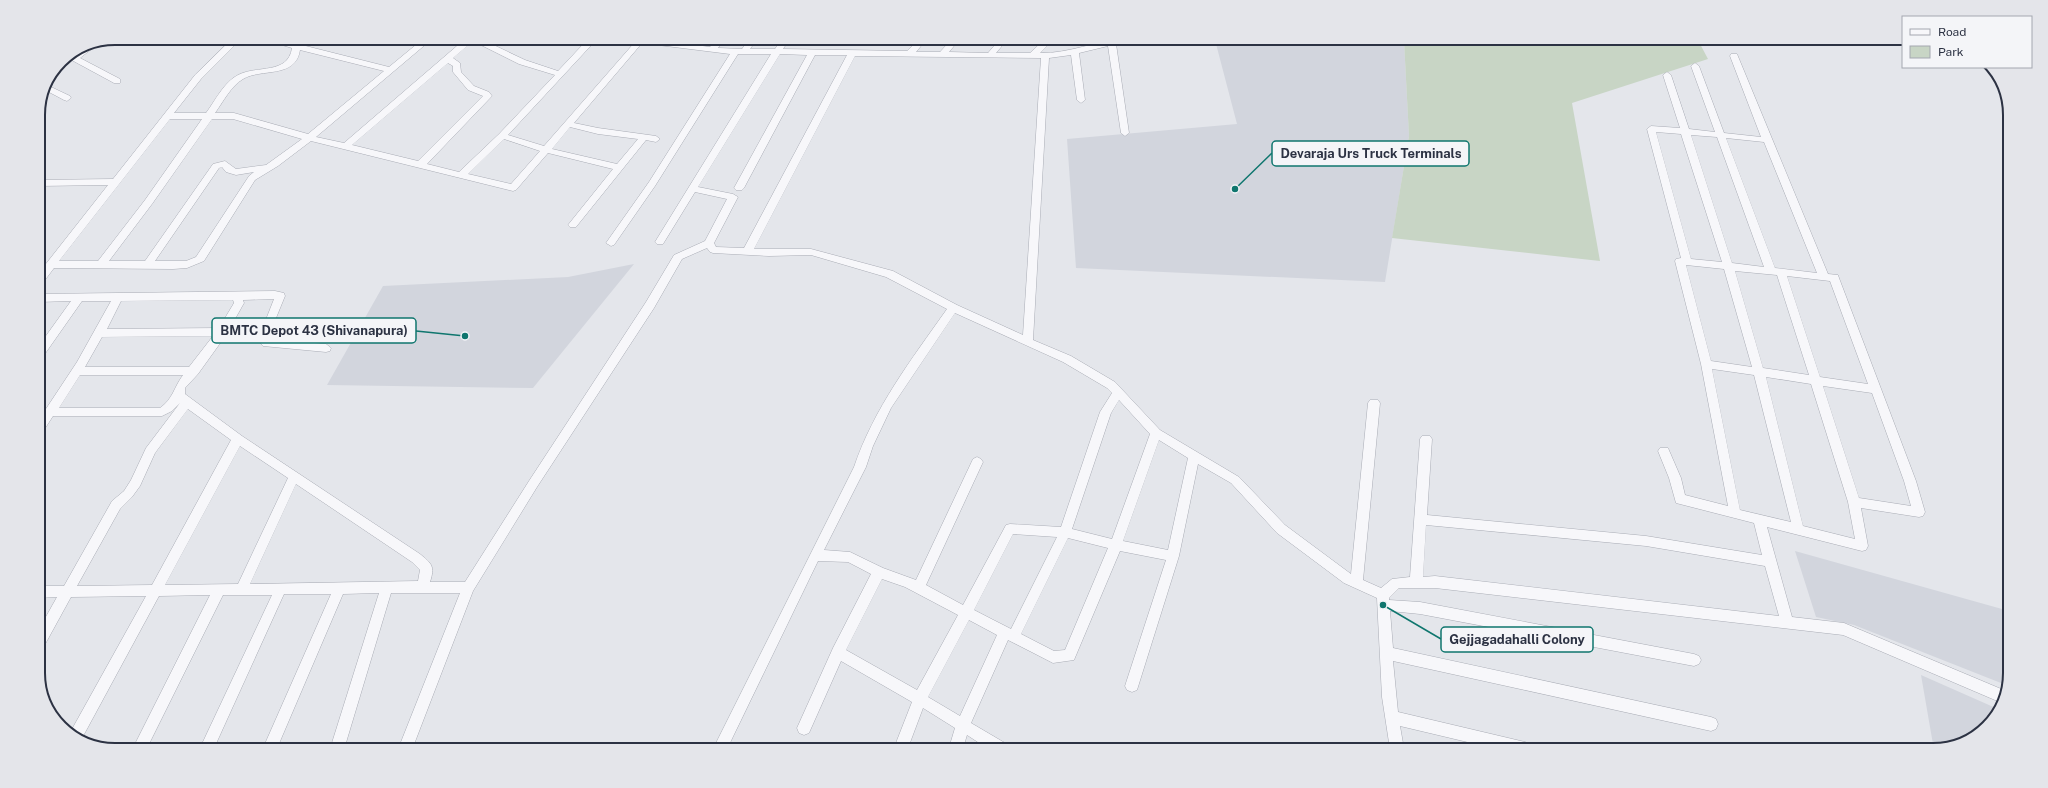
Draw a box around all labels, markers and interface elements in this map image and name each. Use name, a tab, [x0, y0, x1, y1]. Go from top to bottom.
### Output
legend	[1902, 16, 2032, 68]
text: Road	[1938, 25, 1966, 39]
text: Park	[1938, 45, 1964, 59]
callout: Devaraja Urs Truck Terminals	[1272, 141, 1469, 166]
text: Devaraja Urs Truck Terminals	[1280, 146, 1462, 161]
callout: BMTC Depot 43 (Shivanapura)	[212, 318, 416, 343]
text: BMTC Depot 43 (Shivanapura)	[220, 323, 408, 338]
callout: Gejjagadahalli Colony	[1441, 627, 1593, 652]
text: Gejjagadahalli Colony	[1449, 632, 1585, 647]

